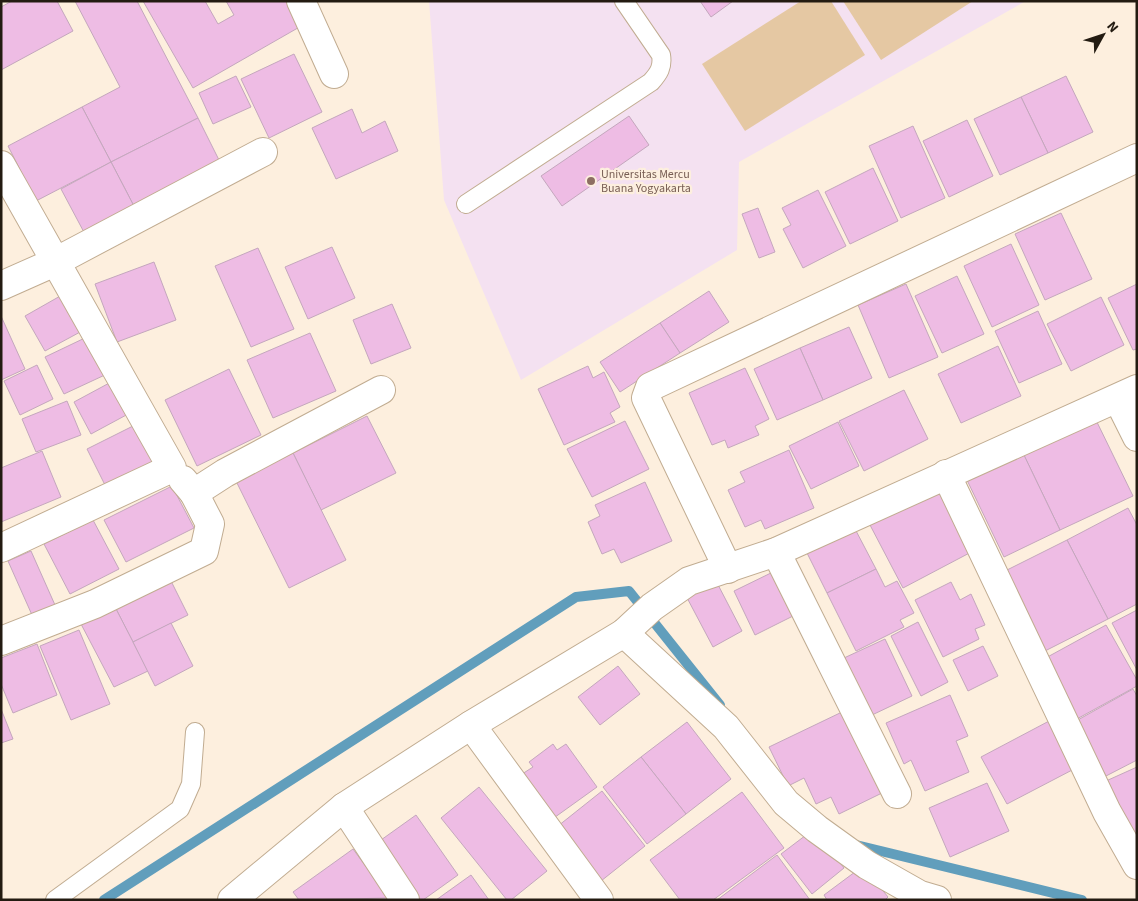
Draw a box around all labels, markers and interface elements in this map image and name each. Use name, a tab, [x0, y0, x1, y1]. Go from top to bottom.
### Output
north arrow	[1078, 10, 1128, 60]
text: N	[1102, 17, 1123, 37]
place label: Universitas Mercu Buana Yogyakarta	[601, 166, 691, 197]
marker: Universitas Mercu Buana Yogyakarta	[585, 175, 597, 187]

